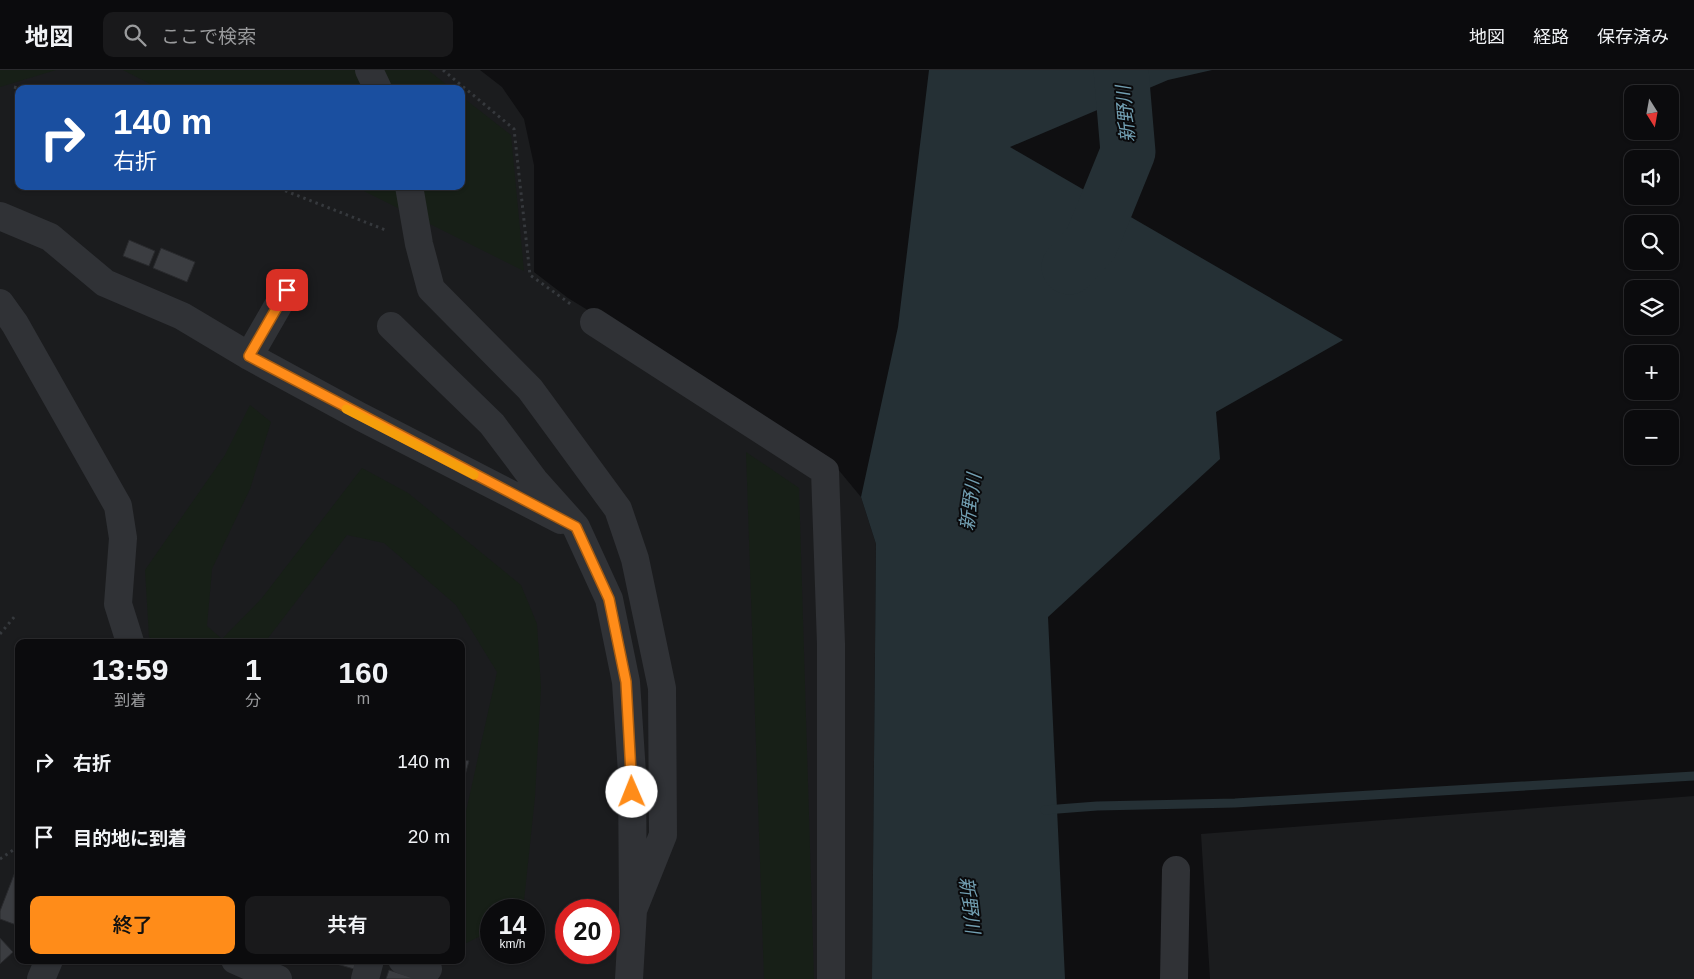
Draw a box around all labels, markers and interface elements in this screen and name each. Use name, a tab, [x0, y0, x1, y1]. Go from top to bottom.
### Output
search box	[103, 12, 453, 57]
icon: search	[121, 21, 149, 49]
text: 地図	[25, 23, 73, 50]
text: ここで検索	[161, 26, 256, 47]
text: 地図	[1469, 27, 1505, 47]
text: 経路	[1533, 27, 1569, 47]
text: 保存済み	[1597, 27, 1669, 47]
water label: 新野川	[1112, 83, 1138, 143]
north arrow	[1624, 85, 1679, 140]
map controls	[1624, 85, 1679, 465]
text: 140 m	[113, 102, 212, 141]
icon: right	[30, 105, 95, 170]
text: 右折	[113, 149, 157, 174]
button: sound	[1624, 150, 1679, 205]
button: search	[1624, 215, 1679, 270]
pin	[266, 269, 308, 311]
icon: arrive	[273, 276, 301, 304]
button: layers	[1624, 280, 1679, 335]
button: +	[1624, 345, 1679, 400]
button: −	[1624, 410, 1679, 465]
water label: 新野川	[956, 470, 985, 532]
text: 13:59	[92, 653, 168, 686]
text: 1	[245, 653, 262, 686]
text: 160	[338, 656, 388, 689]
text: m	[357, 690, 370, 707]
text: 到着	[114, 692, 146, 709]
text: 分	[245, 692, 261, 709]
icon: right	[30, 748, 58, 776]
text: 140 m	[397, 751, 450, 772]
text: 右折	[73, 753, 111, 774]
position arrow	[605, 765, 657, 817]
icon: arrive	[30, 823, 58, 851]
text: 20 m	[408, 826, 450, 847]
text: 目的地に到着	[73, 828, 187, 849]
water label: 新野川	[956, 875, 984, 937]
button: 終了	[30, 896, 235, 954]
button: 共有	[245, 896, 450, 954]
speed limit sign: 20	[555, 899, 620, 964]
text: 14	[499, 911, 526, 939]
text: km/h	[499, 937, 526, 951]

